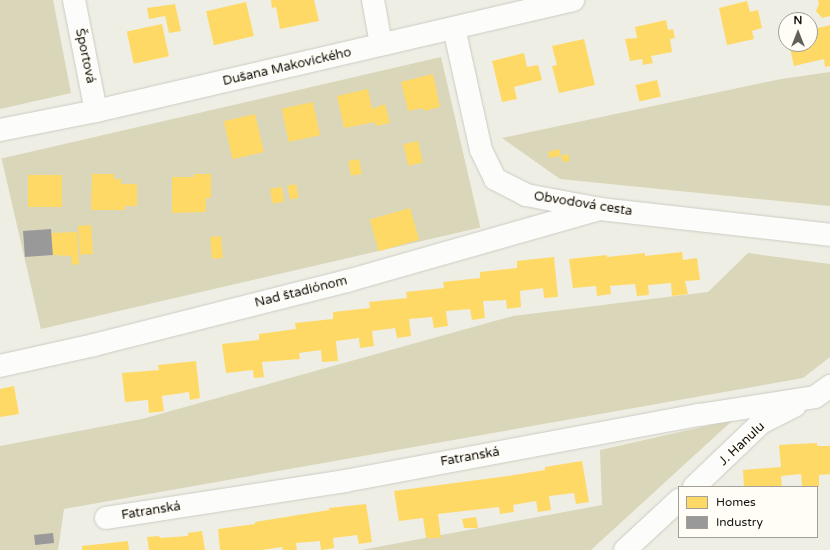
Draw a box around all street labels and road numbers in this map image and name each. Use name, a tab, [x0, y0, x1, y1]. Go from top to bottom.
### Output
street label: Športová	[72, 27, 98, 85]
street label: Dušana Makovického	[221, 45, 353, 89]
street label: Obvodová cesta	[533, 189, 633, 219]
street label: Nad štadiónom	[253, 273, 349, 311]
street label: J. Hanulu	[716, 419, 768, 469]
street label: Fatranská	[439, 444, 501, 470]
street label: Fatranská	[120, 499, 182, 523]

